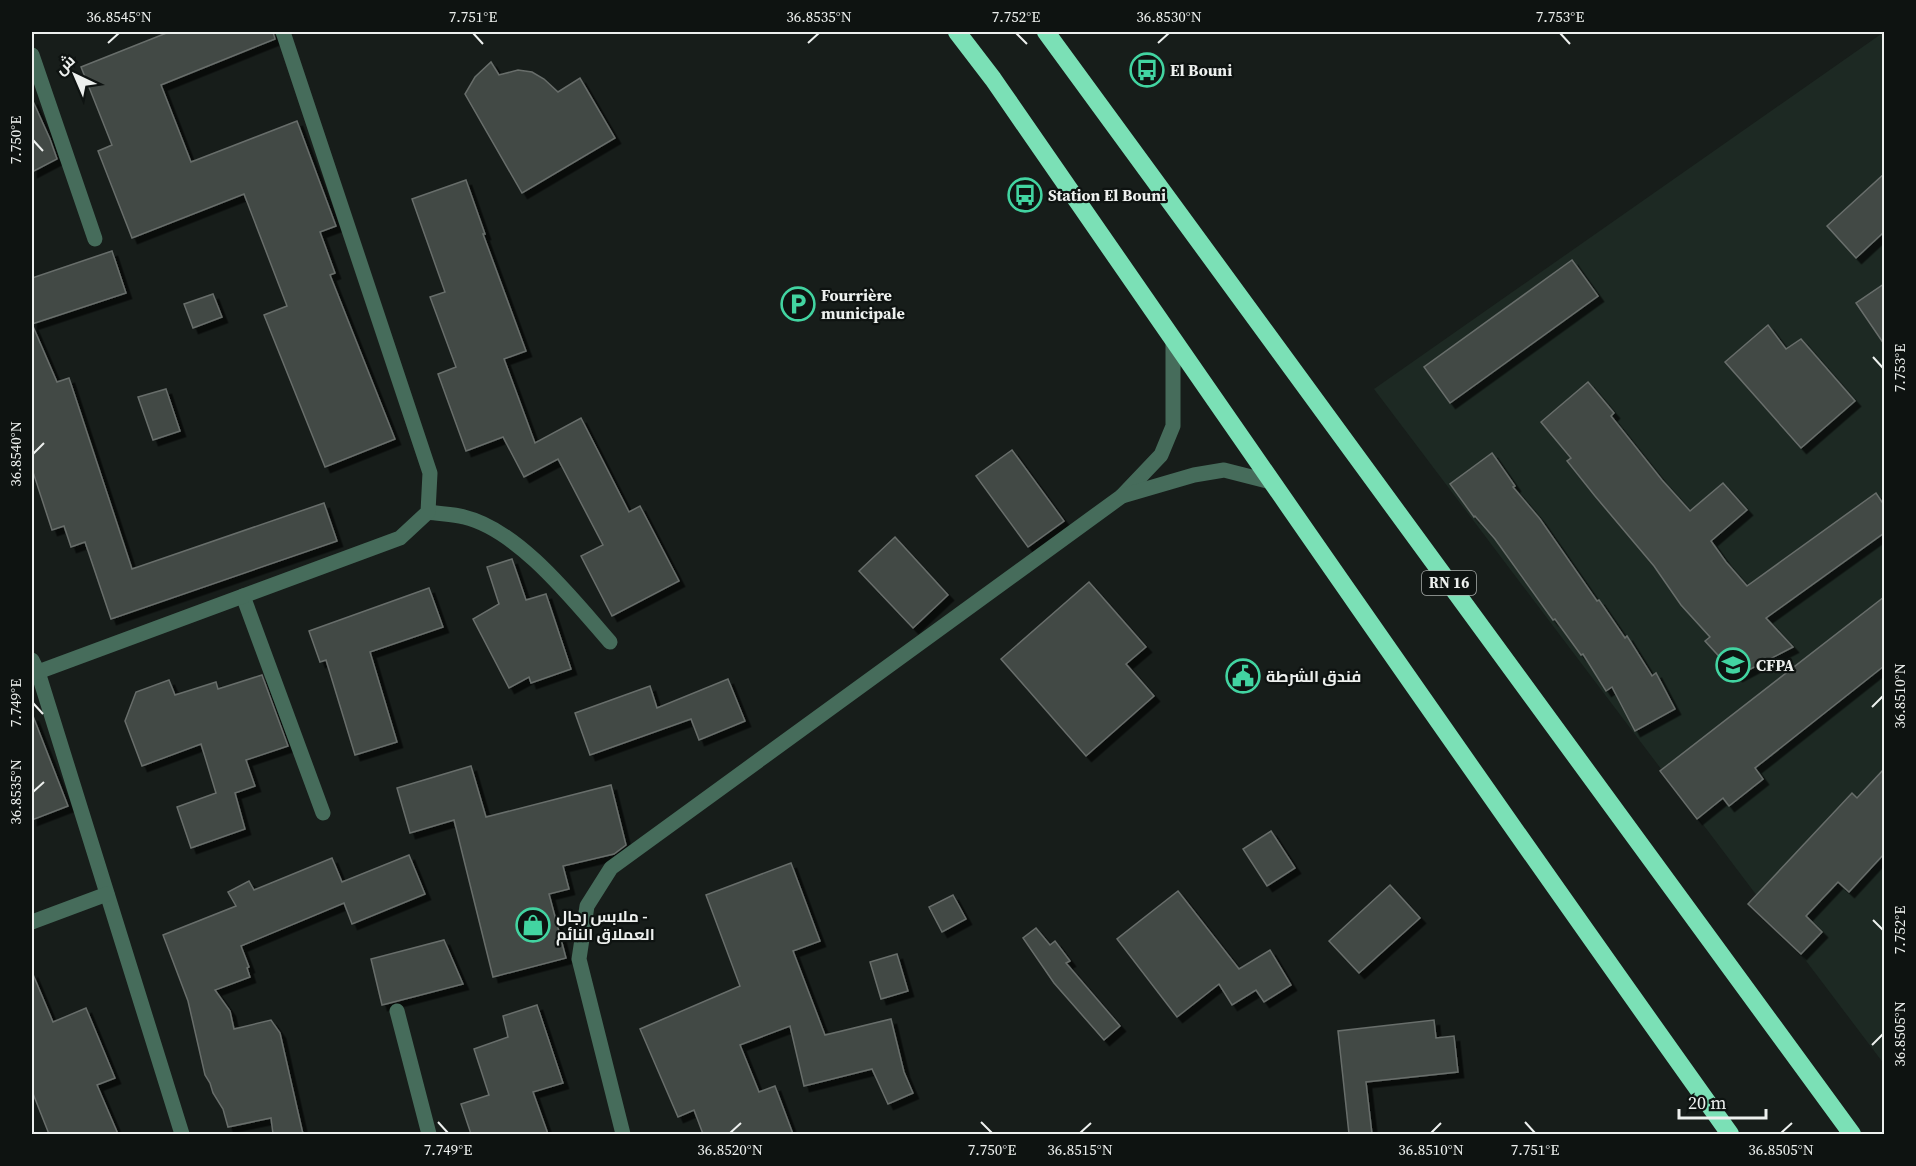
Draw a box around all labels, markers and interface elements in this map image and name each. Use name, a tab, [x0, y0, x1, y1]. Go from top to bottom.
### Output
text: 36.8545°N	[86, 6, 152, 27]
text: 7.751°E	[449, 6, 497, 27]
text: 36.8535°N	[786, 6, 852, 27]
text: 7.752°E	[992, 6, 1040, 27]
text: 36.8530°N	[1136, 6, 1202, 27]
text: 7.753°E	[1536, 6, 1584, 27]
north arrow	[45, 45, 105, 105]
text: ش	[50, 49, 80, 79]
bus stop icon: El Bouni	[1129, 52, 1165, 88]
place label: El Bouni	[1170, 59, 1232, 81]
text: 7.750°E	[5, 116, 26, 164]
bus stop icon: Station El Bouni	[1007, 177, 1043, 213]
place label: Station El Bouni	[1048, 184, 1166, 206]
place label: Fourrière municipale	[821, 284, 905, 324]
parking icon: Fourrière municipale	[780, 286, 816, 322]
text: 7.753°E	[1889, 344, 1910, 392]
text: 36.8540°N	[5, 421, 26, 487]
road number: RN 16	[1422, 571, 1476, 595]
school or university icon: CFPA	[1715, 647, 1751, 683]
place label: CFPA	[1756, 654, 1794, 676]
public building icon: فندق الشرطة	[1225, 658, 1261, 694]
text: 36.8510°N	[1889, 663, 1910, 729]
place label: فندق الشرطة	[1266, 665, 1361, 687]
text: 7.749°E	[5, 679, 26, 727]
text: 36.8535°N	[5, 759, 26, 825]
place label: ملابس رجال - العملاق النائم	[556, 905, 655, 946]
text: 7.752°E	[1889, 906, 1910, 954]
shop icon: ملابس رجال - العملاق النائم	[515, 907, 551, 943]
text: 36.8505°N	[1889, 1001, 1910, 1067]
scale bar	[1679, 1082, 1766, 1120]
text: 20 m	[1688, 1090, 1726, 1115]
text: 7.749°E	[424, 1139, 472, 1160]
text: 36.8520°N	[697, 1139, 763, 1160]
text: 7.750°E	[968, 1139, 1016, 1160]
text: 36.8515°N	[1047, 1139, 1113, 1160]
text: 36.8510°N	[1398, 1139, 1464, 1160]
text: 7.751°E	[1511, 1139, 1559, 1160]
text: 36.8505°N	[1748, 1139, 1814, 1160]

